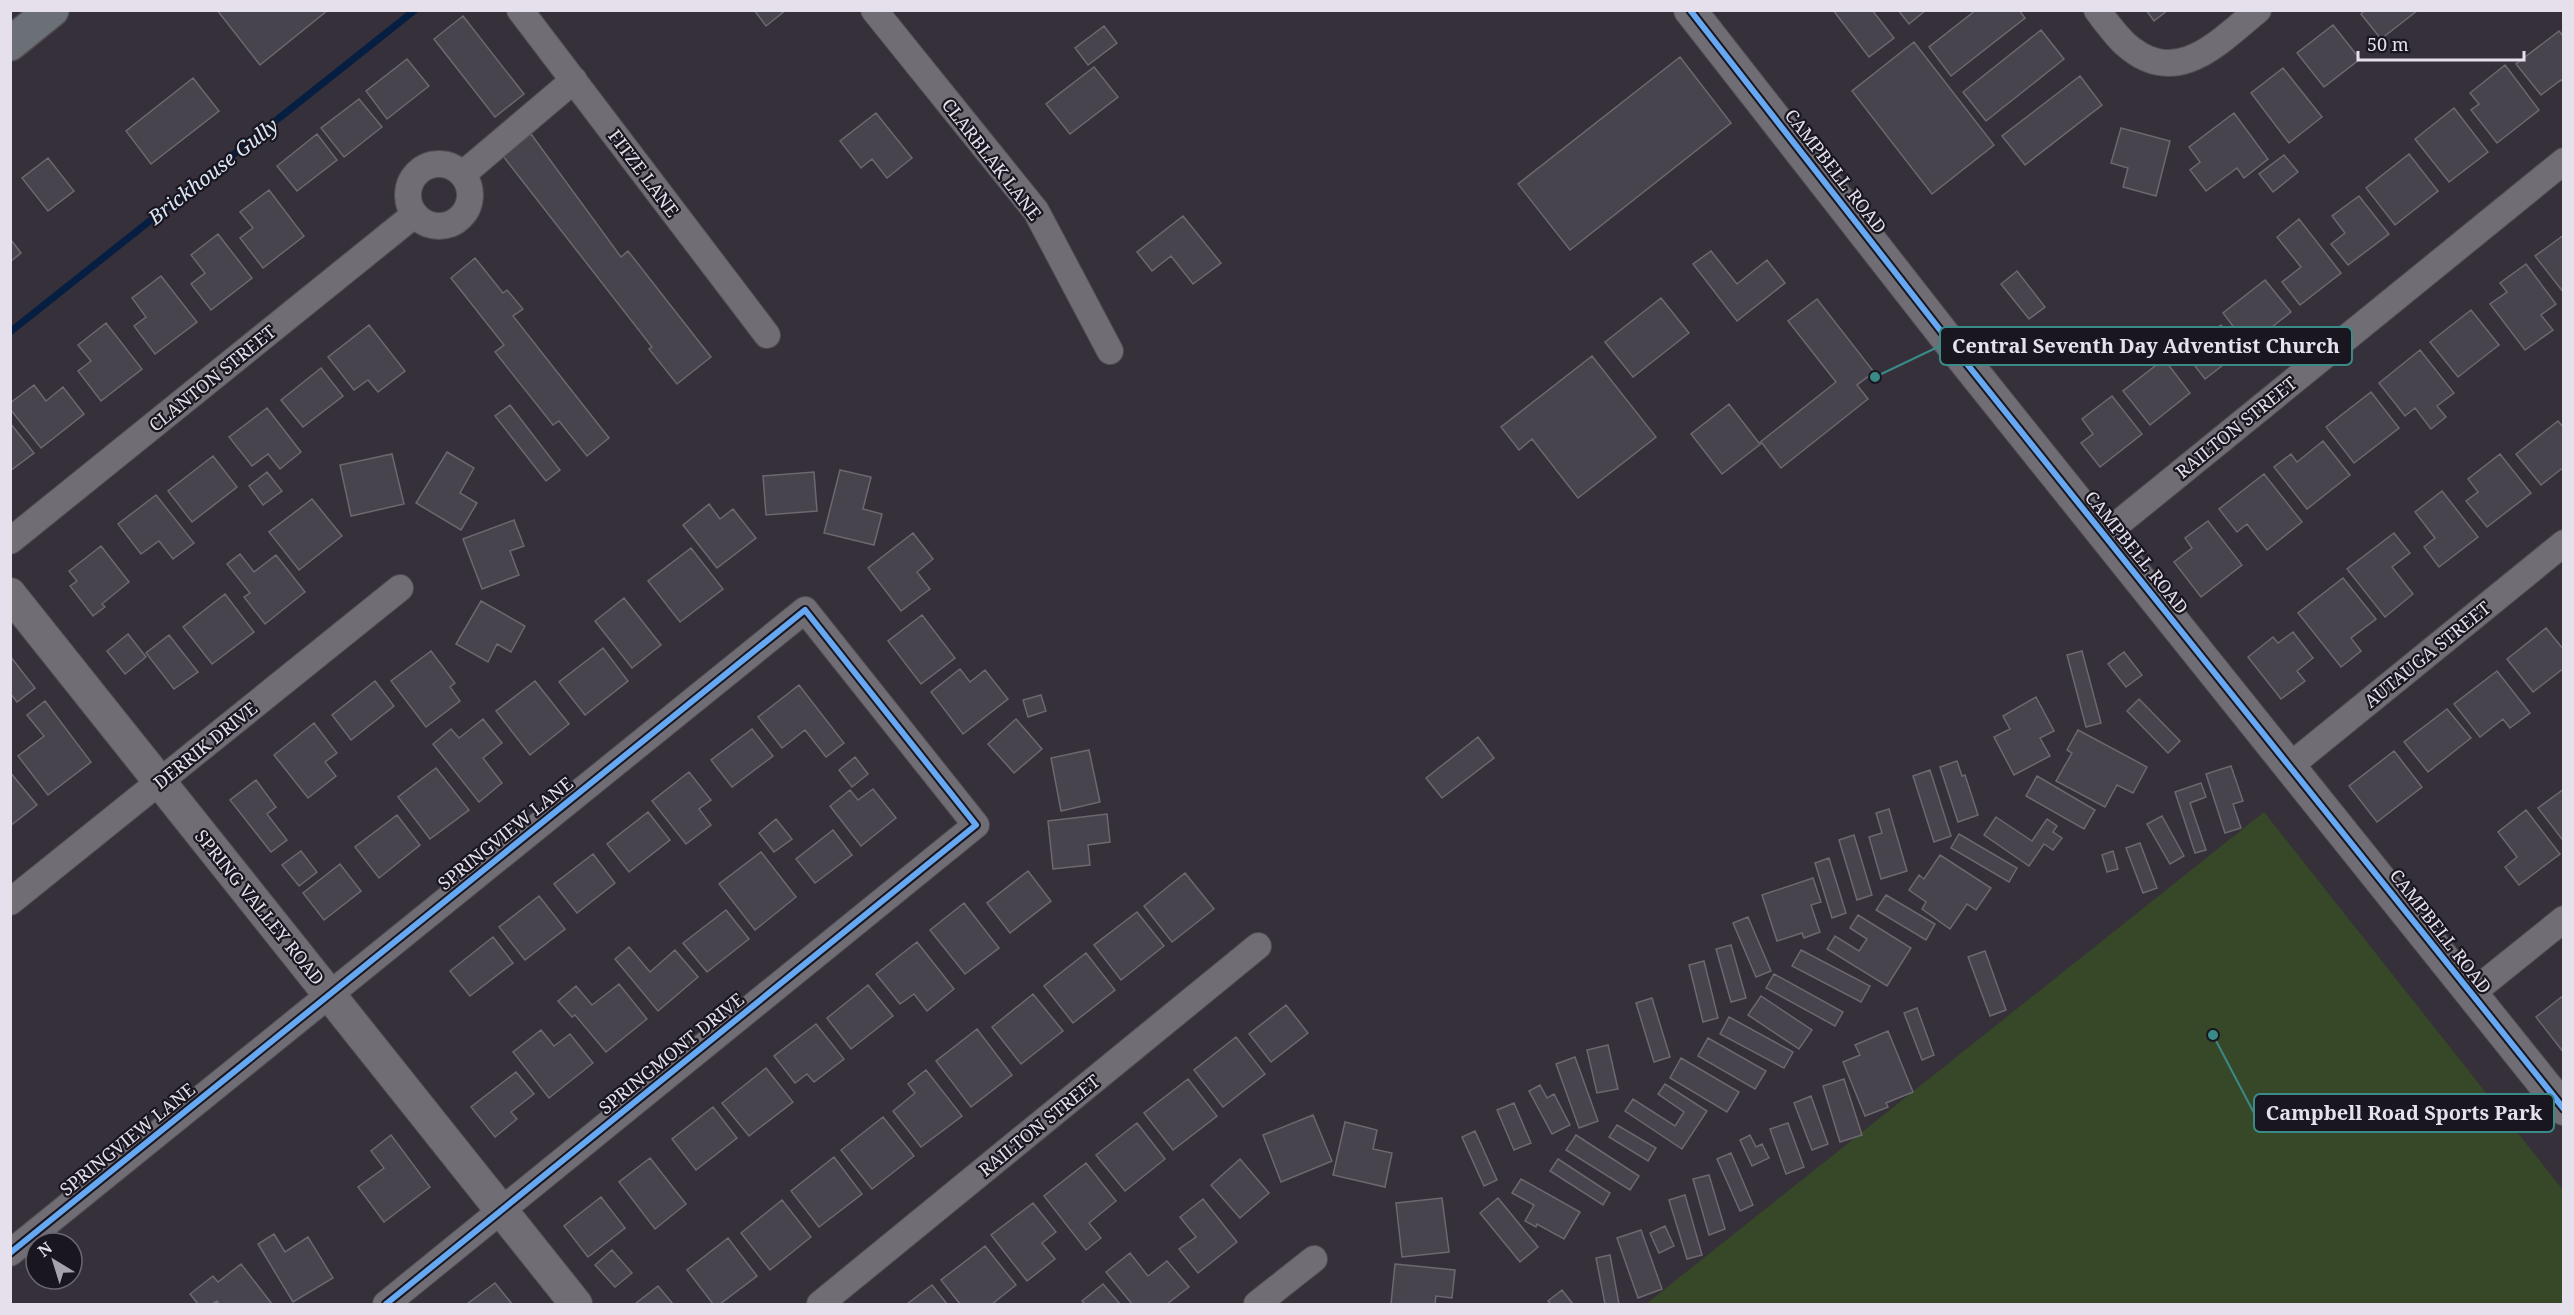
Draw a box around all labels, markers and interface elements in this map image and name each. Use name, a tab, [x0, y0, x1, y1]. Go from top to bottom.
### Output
scale bar	[2358, 24, 2524, 62]
text: 50 m	[2367, 32, 2409, 56]
street label: CLARBLAK LANE	[937, 93, 1047, 225]
street label: CAMPBELL ROAD	[1780, 104, 1892, 238]
water label: Brickhouse Gully	[141, 112, 284, 231]
street label: FITZE LANE	[603, 124, 685, 222]
street label: CLANTON STREET	[143, 319, 281, 437]
callout: Central Seventh Day Adventist Church	[1940, 327, 2352, 365]
text: Central Seventh Day Adventist Church	[1952, 332, 2340, 359]
street label: RAILTON STREET	[2170, 371, 2302, 483]
street label: CAMPBELL ROAD	[2080, 485, 2194, 619]
street label: AUTAUGA STREET	[2359, 595, 2495, 713]
street label: DERRIK DRIVE	[148, 696, 262, 794]
street label: SPRINGVIEW LANE	[432, 771, 578, 895]
street label: SPRING VALLEY ROAD	[190, 824, 330, 990]
street label: CAMPBELL ROAD	[2385, 864, 2497, 998]
street label: SPRINGMONT DRIVE	[593, 987, 749, 1119]
street label: RAILTON STREET	[973, 1069, 1105, 1181]
street label: SPRINGVIEW LANE	[54, 1077, 200, 1201]
callout: Campbell Road Sports Park	[2254, 1094, 2554, 1132]
text: Campbell Road Sports Park	[2266, 1099, 2543, 1126]
north arrow	[24, 1231, 84, 1291]
text: N	[33, 1236, 57, 1262]

